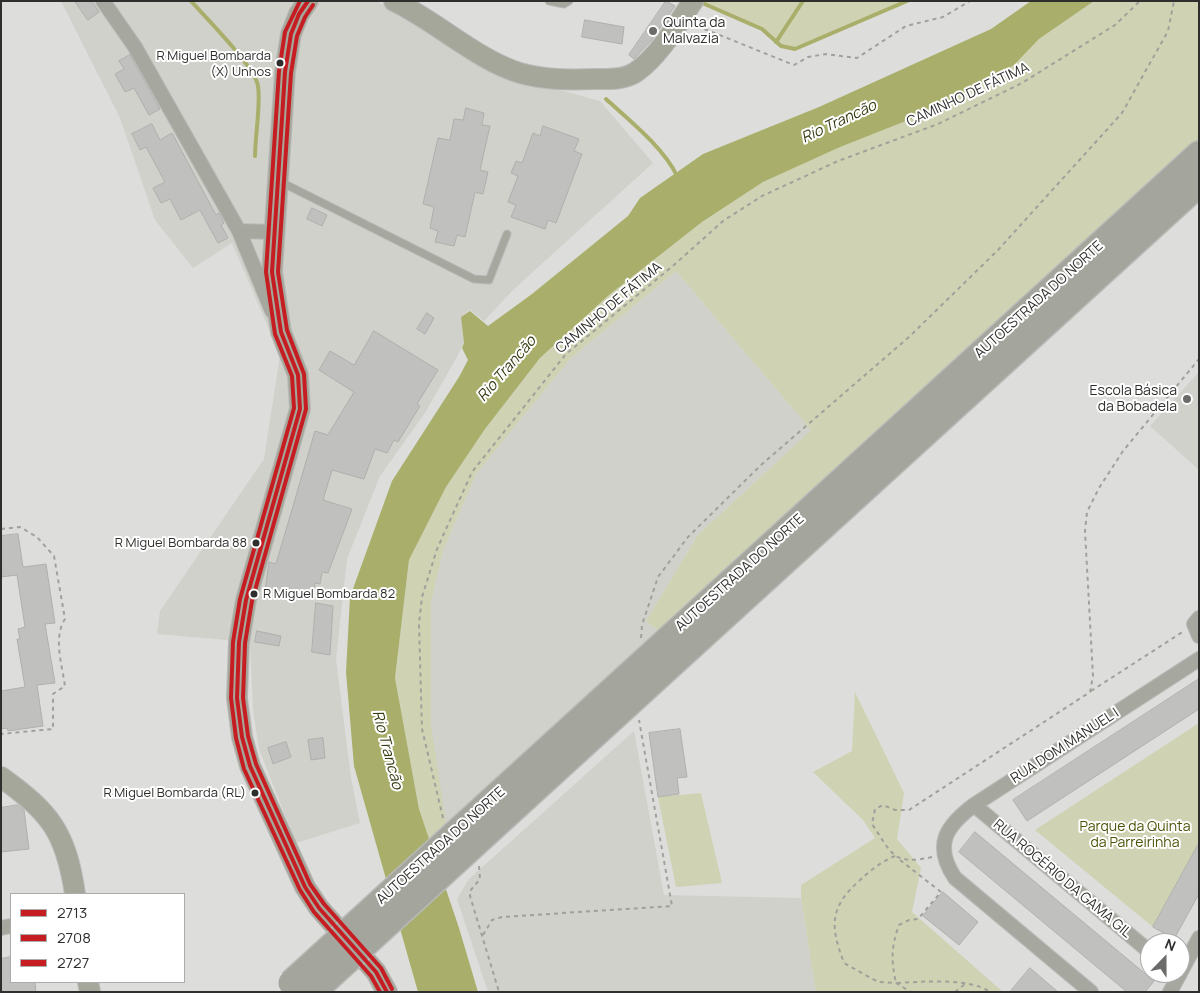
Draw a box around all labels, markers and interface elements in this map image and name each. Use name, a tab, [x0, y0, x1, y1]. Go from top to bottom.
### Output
place label: Quinta da Malvazia	[663, 15, 725, 48]
marker: Quinta da Malvazia	[647, 25, 659, 37]
place label: R Miguel Bombarda (X) Unhos	[157, 48, 271, 79]
marker: R Miguel Bombarda (X) Unhos	[275, 58, 285, 68]
street label: CAMINHO DE FÁTIMA	[904, 59, 1032, 131]
water label: Rio Trancão	[799, 97, 879, 147]
street label: AUTOESTRADA DO NORTE	[971, 238, 1107, 362]
street label: CAMINHO DE FÁTIMA	[553, 259, 665, 357]
water label: Rio Trancão	[474, 333, 540, 405]
place label: Escola Básica da Bobadela	[1090, 383, 1177, 416]
marker: Escola Básica da Bobadela	[1181, 393, 1193, 405]
street label: AUTOESTRADA DO NORTE	[672, 511, 808, 635]
place label: R Miguel Bombarda 88	[115, 535, 247, 551]
marker: R Miguel Bombarda 88	[251, 538, 261, 548]
place label: R Miguel Bombarda 82	[263, 586, 395, 602]
marker: R Miguel Bombarda 82	[249, 589, 259, 599]
street label: RUA DOM MANUEL I	[1008, 705, 1122, 787]
water label: Rio Trancão	[368, 709, 406, 791]
street label: AUTOESTRADA DO NORTE	[373, 784, 509, 908]
place label: R Miguel Bombarda (RL)	[103, 785, 246, 801]
marker: R Miguel Bombarda (RL)	[250, 788, 260, 798]
street label: RUA ROGÉRIO DA GAMA GIL	[990, 816, 1134, 942]
park label: Parque da Quinta da Parreirinha	[1080, 819, 1190, 852]
legend	[10, 893, 185, 983]
text: 2713	[57, 902, 87, 923]
text: 2708	[57, 927, 91, 948]
north arrow	[1140, 933, 1190, 983]
text: N	[1162, 934, 1179, 955]
text: 2727	[57, 952, 89, 973]

